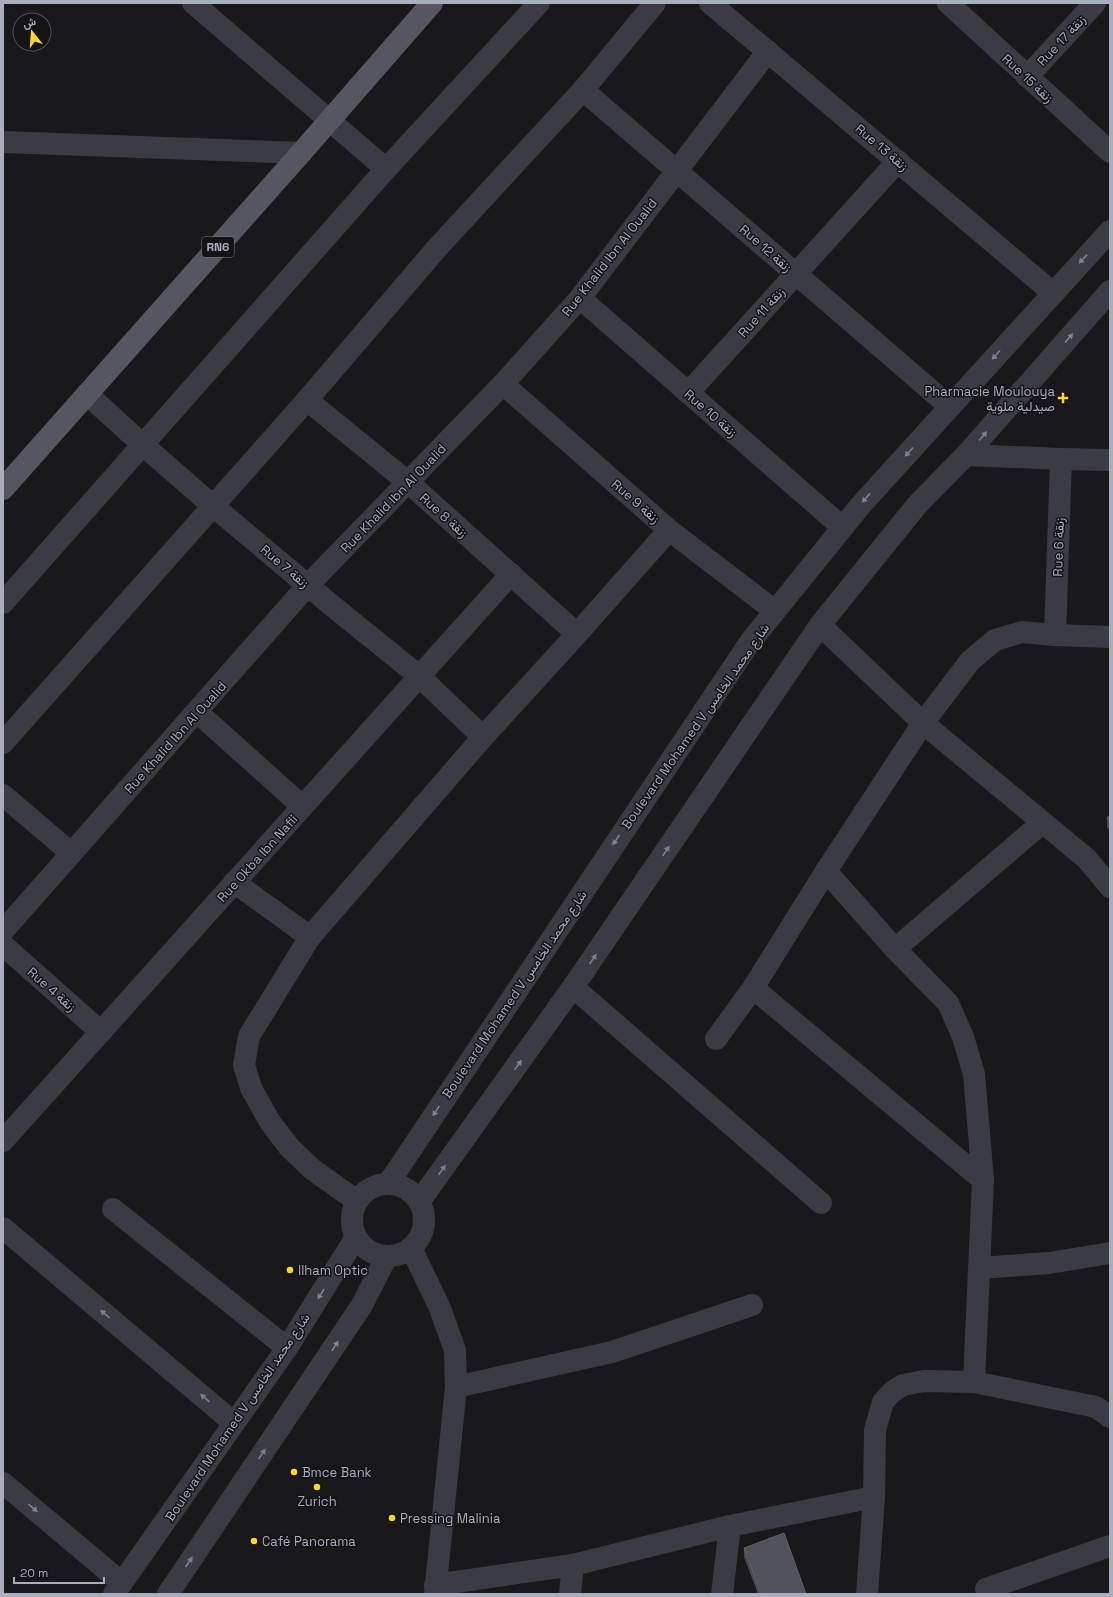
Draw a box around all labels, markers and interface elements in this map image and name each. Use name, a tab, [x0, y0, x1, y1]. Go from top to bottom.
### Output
street label: Rue 17 زنقة	[1033, 11, 1089, 69]
north arrow	[12, 12, 52, 52]
text: ش	[21, 14, 37, 31]
street label: Rue 15 زنقة	[998, 50, 1057, 106]
street label: Rue 13 زنقة	[852, 120, 912, 175]
street label: Rue Khalid Ibn Al Oualid	[558, 195, 661, 320]
street label: Rue 12 زنقة	[736, 221, 796, 276]
road number: RN6	[202, 237, 234, 257]
one-way arrow	[1079, 254, 1088, 265]
street label: Rue 11 زنقة	[734, 284, 788, 341]
one-way arrow	[1064, 333, 1073, 344]
one-way arrow	[991, 350, 1000, 360]
place label: Pharmacie Moulouya صيدلية ملوية	[925, 383, 1056, 415]
street label: Rue 10 زنقة	[681, 386, 741, 441]
marker: Pharmacie Moulouya صيدلية ملوية	[1058, 393, 1068, 403]
one-way arrow	[978, 431, 987, 441]
street label: Rue Khalid Ibn Al Oualid	[337, 440, 450, 556]
one-way arrow	[904, 447, 913, 457]
street label: Rue 9 زنقة	[608, 476, 664, 527]
street label: Rue 8 زنقة	[416, 489, 471, 541]
one-way arrow	[862, 493, 871, 504]
street label: Rue 6 زنقة	[1049, 517, 1068, 577]
street label: Rue 7 زنقة	[257, 541, 312, 592]
street label: Boulevard Mohamed V شارع محمد الخامس	[618, 620, 774, 833]
street label: Rue Khalid Ibn Al Oualid	[121, 678, 230, 797]
street label: Rue Okba Ibn Nafii	[213, 811, 301, 906]
one-way arrow	[613, 834, 620, 846]
one-way arrow	[662, 846, 670, 856]
street label: Boulevard Mohamed V شارع محمد الخامس	[438, 887, 591, 1102]
one-way arrow	[589, 953, 596, 964]
street label: Rue 4 زنقة	[24, 964, 80, 1015]
one-way arrow	[513, 1059, 522, 1070]
one-way arrow	[432, 1106, 439, 1117]
one-way arrow	[438, 1165, 446, 1176]
place label: Ilham Optic	[298, 1262, 368, 1279]
marker: Ilham Optic	[285, 1265, 295, 1275]
one-way arrow	[317, 1288, 324, 1300]
one-way arrow	[100, 1310, 111, 1319]
street label: Boulevard Mohamed V شارع محمد الخامس	[161, 1310, 314, 1525]
one-way arrow	[331, 1341, 339, 1351]
one-way arrow	[199, 1394, 210, 1403]
one-way arrow	[258, 1449, 266, 1459]
place label: Bmce Bank	[302, 1464, 372, 1481]
marker: Bmce Bank	[289, 1467, 299, 1477]
marker: Zurich	[312, 1482, 322, 1492]
place label: Zurich	[297, 1493, 337, 1510]
one-way arrow	[27, 1504, 38, 1513]
place label: Pressing Malinia	[400, 1510, 501, 1527]
marker: Pressing Malinia	[387, 1513, 397, 1523]
place label: Café Panorama	[262, 1533, 356, 1550]
marker: Café Panorama	[249, 1536, 259, 1546]
one-way arrow	[186, 1556, 193, 1568]
scale bar	[14, 1559, 104, 1585]
text: 20 m	[20, 1565, 48, 1581]

